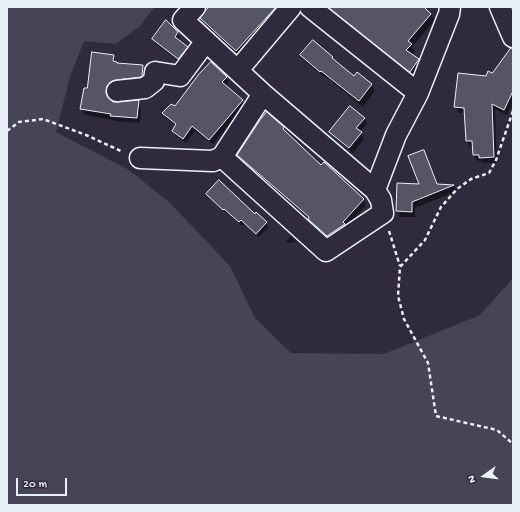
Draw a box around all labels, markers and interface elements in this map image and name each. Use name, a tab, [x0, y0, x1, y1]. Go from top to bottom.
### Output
north arrow	[464, 456, 504, 496]
scale bar	[18, 470, 69, 496]
text: N	[466, 474, 479, 484]
text: 20 m	[23, 478, 47, 492]

